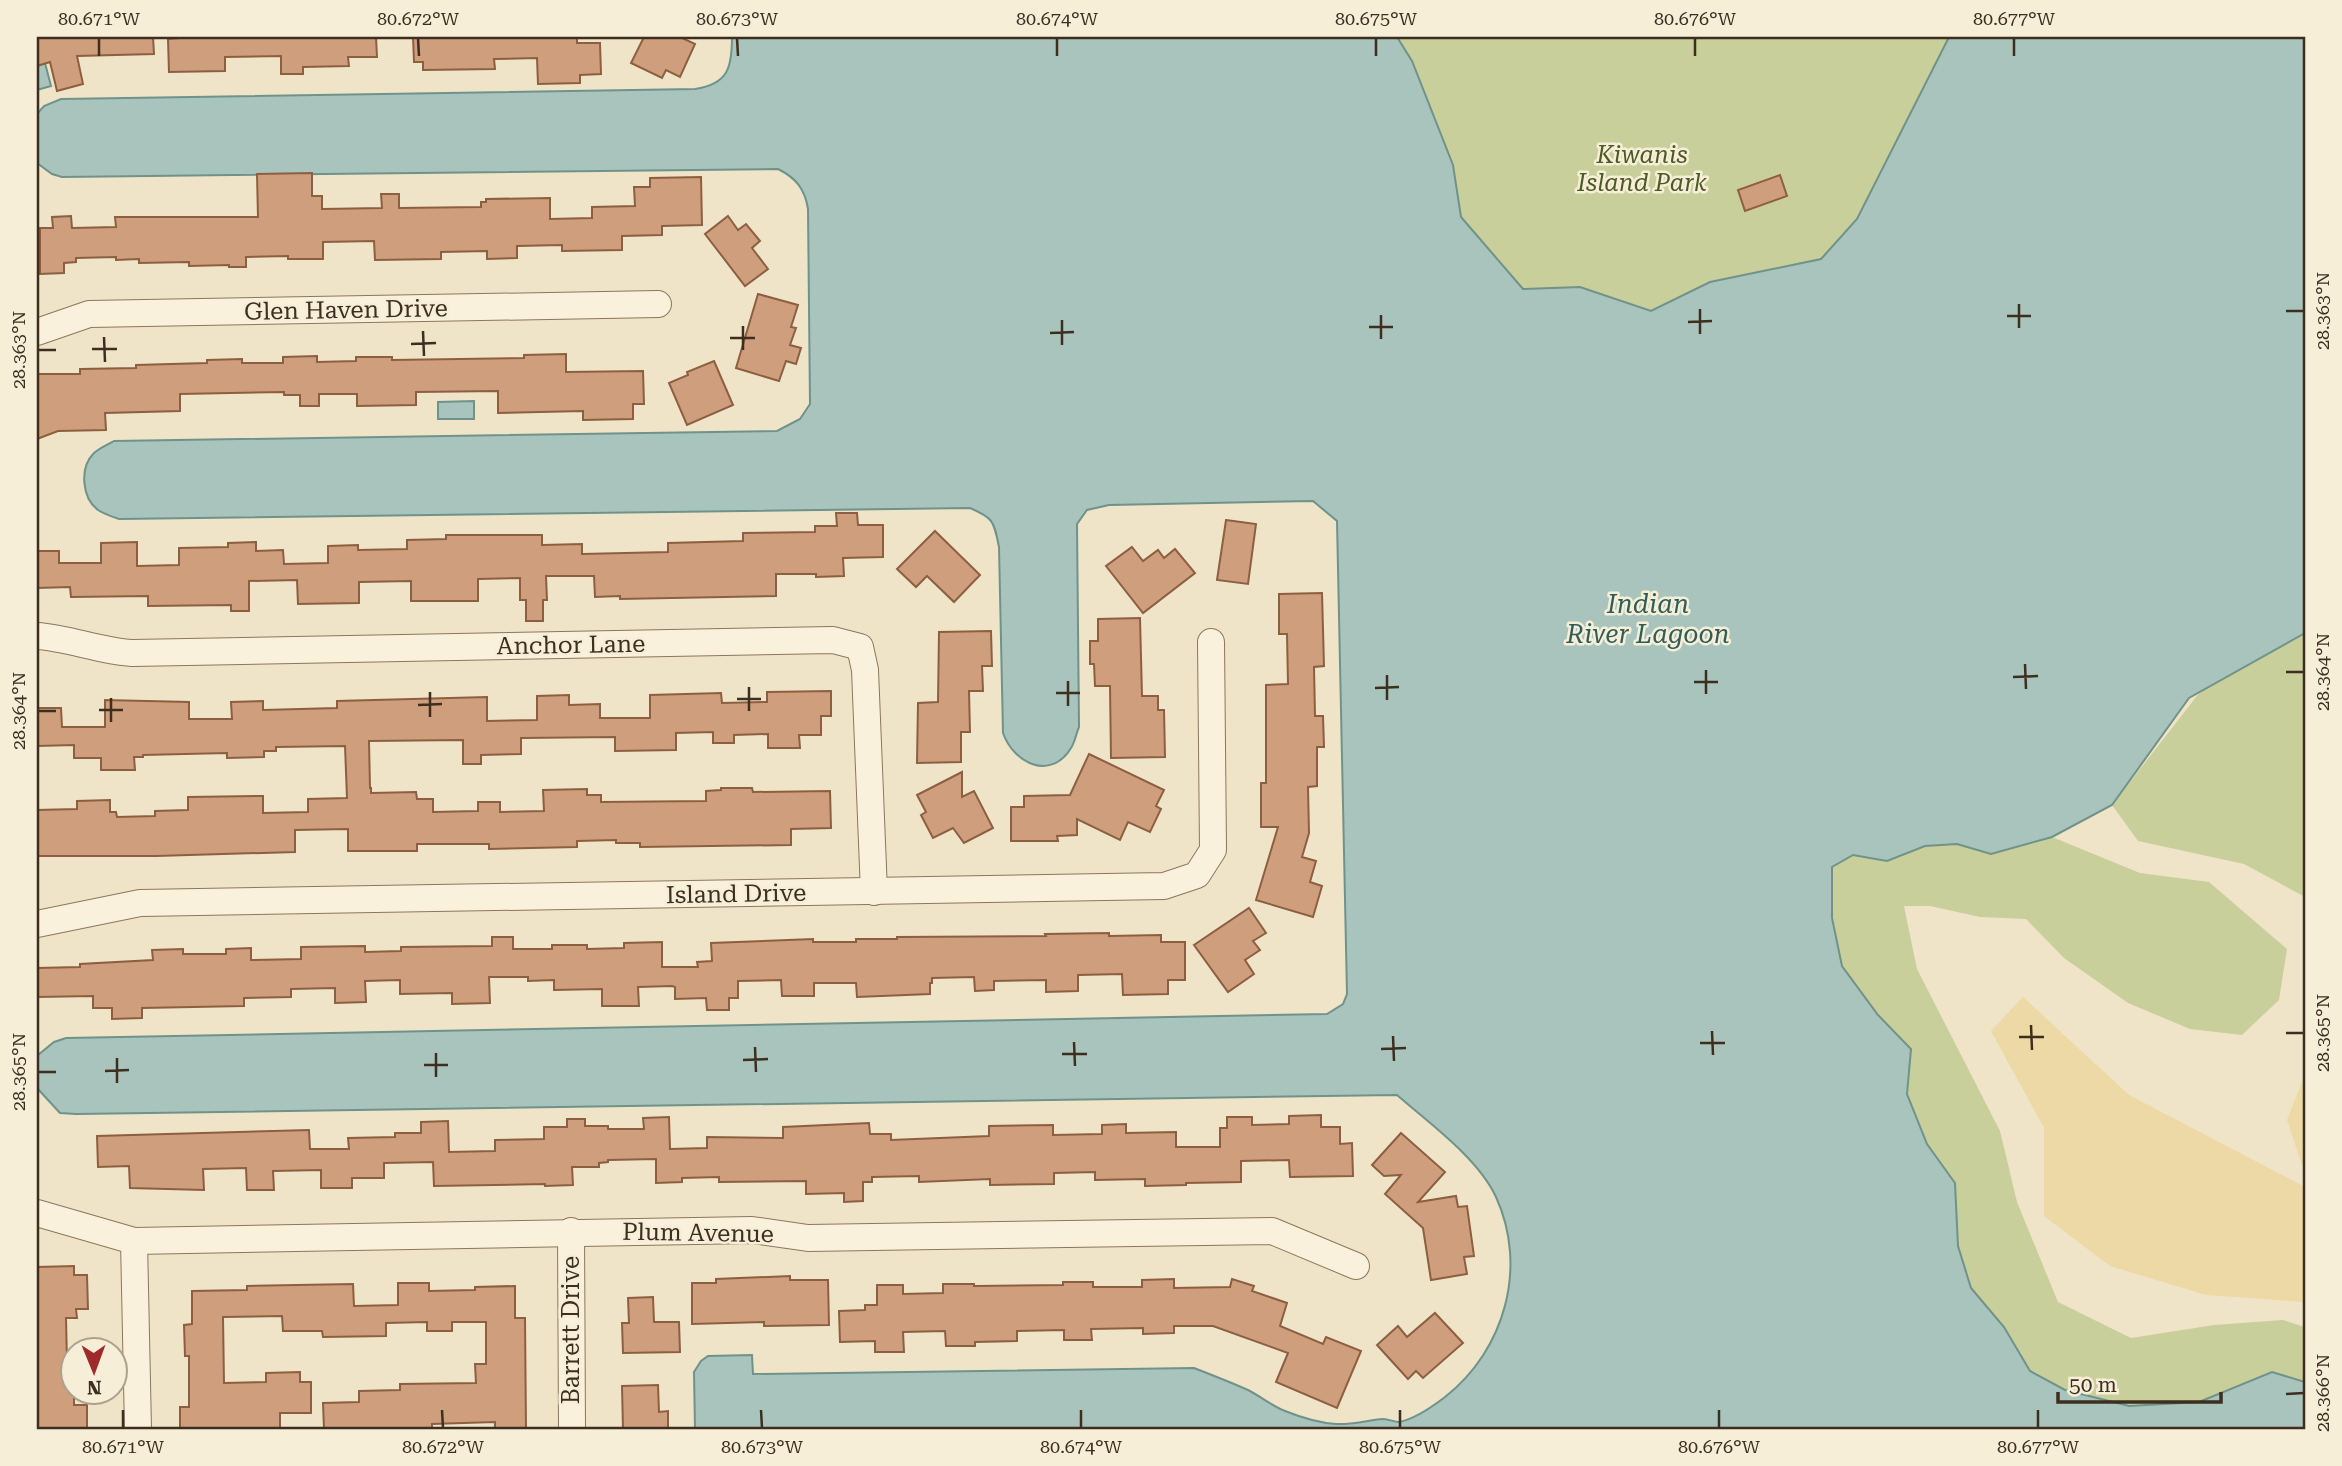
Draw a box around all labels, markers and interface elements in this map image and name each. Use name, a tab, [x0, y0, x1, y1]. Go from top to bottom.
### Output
text: 80.671°W	[58, 8, 141, 29]
text: 80.672°W	[377, 8, 460, 29]
text: 80.673°W	[696, 8, 779, 29]
text: 80.674°W	[1016, 8, 1099, 29]
text: 80.675°W	[1335, 8, 1418, 29]
text: 80.676°W	[1654, 8, 1737, 29]
text: 80.677°W	[1973, 8, 2056, 29]
park label: Kiwanis Island Park	[1576, 141, 1707, 197]
text: 28.363°N	[2312, 272, 2333, 350]
street label: Glen Haven Drive	[244, 294, 448, 326]
text: 28.363°N	[8, 311, 29, 389]
water label: Indian River Lagoon	[1565, 589, 1730, 649]
street label: Anchor Lane	[496, 630, 646, 660]
text: 28.364°N	[2312, 633, 2333, 711]
text: 28.364°N	[8, 672, 29, 750]
street label: Island Drive	[666, 879, 806, 909]
text: 28.365°N	[2312, 994, 2333, 1072]
text: 28.365°N	[8, 1033, 29, 1111]
street label: Plum Avenue	[622, 1218, 774, 1248]
street label: Barrett Drive	[557, 1256, 585, 1404]
north arrow	[60, 1336, 130, 1406]
text: 28.366°N	[2312, 1354, 2333, 1432]
scale bar	[2058, 1361, 2221, 1405]
text: 50 m	[2069, 1373, 2117, 1397]
text: N	[86, 1376, 102, 1399]
text: 80.671°W	[82, 1436, 165, 1457]
text: 80.672°W	[402, 1436, 485, 1457]
text: 80.673°W	[721, 1436, 804, 1457]
text: 80.674°W	[1040, 1436, 1123, 1457]
text: 80.675°W	[1359, 1436, 1442, 1457]
text: 80.676°W	[1678, 1436, 1761, 1457]
text: 80.677°W	[1997, 1436, 2080, 1457]

